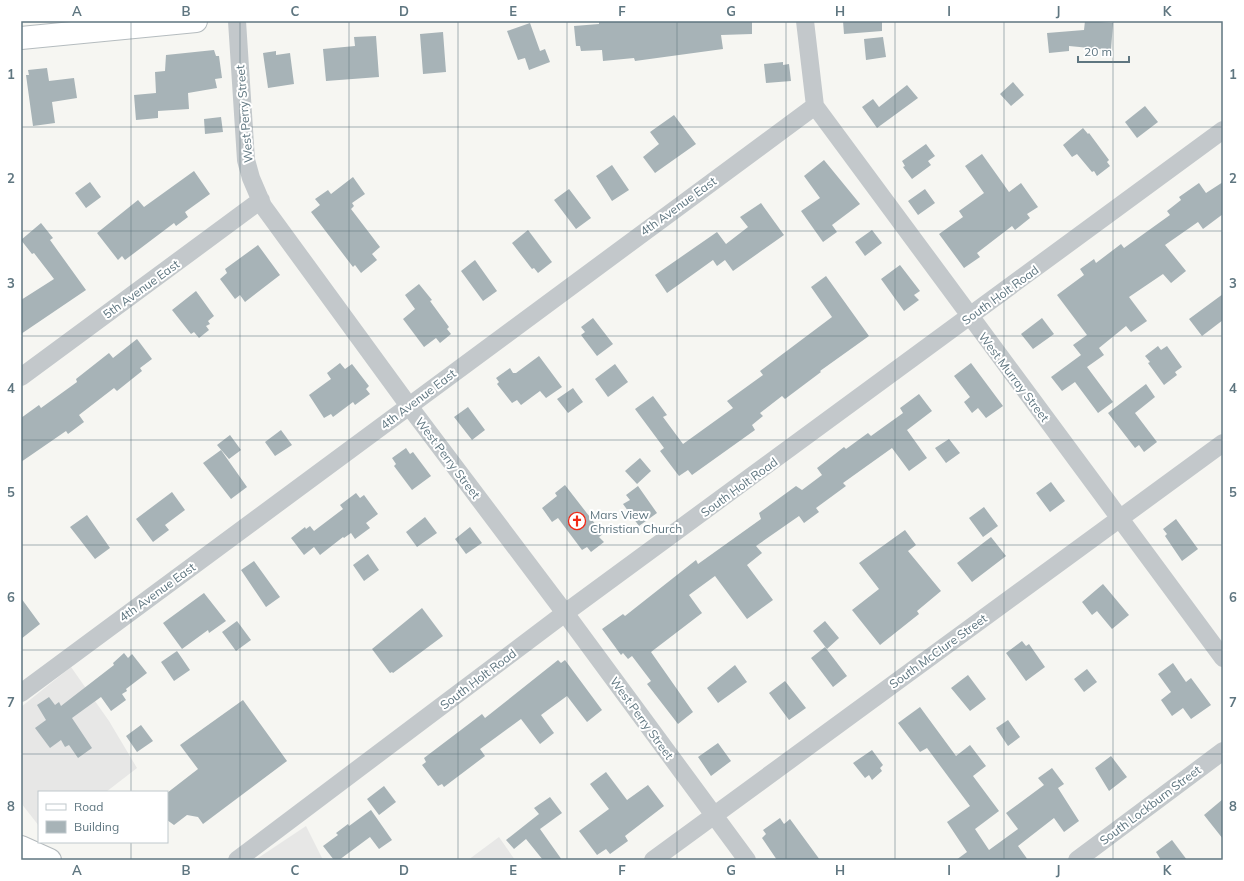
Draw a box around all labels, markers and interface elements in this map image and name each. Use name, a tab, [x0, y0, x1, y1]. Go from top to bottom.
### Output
text: A	[72, 3, 82, 19]
text: B	[182, 3, 191, 19]
text: C	[291, 3, 300, 19]
text: D	[399, 3, 409, 19]
text: E	[509, 3, 517, 19]
text: F	[618, 3, 626, 19]
text: G	[726, 3, 736, 19]
text: H	[835, 3, 845, 19]
text: I	[947, 3, 951, 19]
text: J	[1056, 3, 1060, 19]
text: K	[1163, 3, 1173, 19]
scale bar	[1078, 38, 1129, 64]
text: 20 m	[1084, 44, 1112, 59]
street label: West Perry Street	[232, 64, 256, 164]
text: 1	[7, 66, 15, 82]
text: 1	[1229, 66, 1237, 82]
text: 2	[7, 170, 15, 186]
text: 2	[1229, 170, 1237, 186]
street label: 4th Avenue East	[637, 173, 719, 239]
street label: 5th Avenue East	[100, 256, 182, 322]
street label: South Holt Road	[959, 262, 1041, 328]
text: 3	[7, 275, 15, 291]
text: 3	[1229, 275, 1237, 291]
street label: West Murray Street	[975, 329, 1053, 425]
street label: 4th Avenue East	[377, 366, 459, 432]
text: 4	[7, 380, 15, 396]
text: 4	[1229, 380, 1237, 396]
street label: West Perry Street	[412, 414, 484, 502]
street label: South Holt Road	[698, 454, 780, 520]
text: 5	[7, 484, 15, 500]
text: 5	[1229, 484, 1237, 500]
place label: Mars View Christian Church	[590, 507, 682, 536]
church icon: Mars View Christian Church	[567, 511, 587, 531]
street label: 4th Avenue East	[116, 559, 198, 625]
text: 6	[7, 589, 15, 605]
text: 6	[1229, 589, 1237, 605]
street label: South McClure Street	[886, 611, 990, 691]
street label: South Holt Road	[437, 646, 519, 712]
street label: West Perry Street	[607, 674, 677, 762]
text: 7	[7, 694, 15, 710]
text: 7	[1229, 694, 1237, 710]
street label: South Lockburn Street	[1096, 762, 1204, 848]
legend	[38, 791, 168, 843]
text: 8	[7, 798, 15, 814]
text: 8	[1229, 798, 1237, 814]
text: Road	[74, 799, 103, 814]
text: Building	[74, 819, 119, 834]
text: A	[72, 862, 82, 878]
text: B	[182, 862, 191, 878]
text: C	[291, 862, 300, 878]
text: D	[399, 862, 409, 878]
text: E	[509, 862, 517, 878]
text: F	[618, 862, 626, 878]
text: G	[726, 862, 736, 878]
text: H	[835, 862, 845, 878]
text: I	[947, 862, 951, 878]
text: J	[1056, 862, 1060, 878]
text: K	[1163, 862, 1173, 878]

